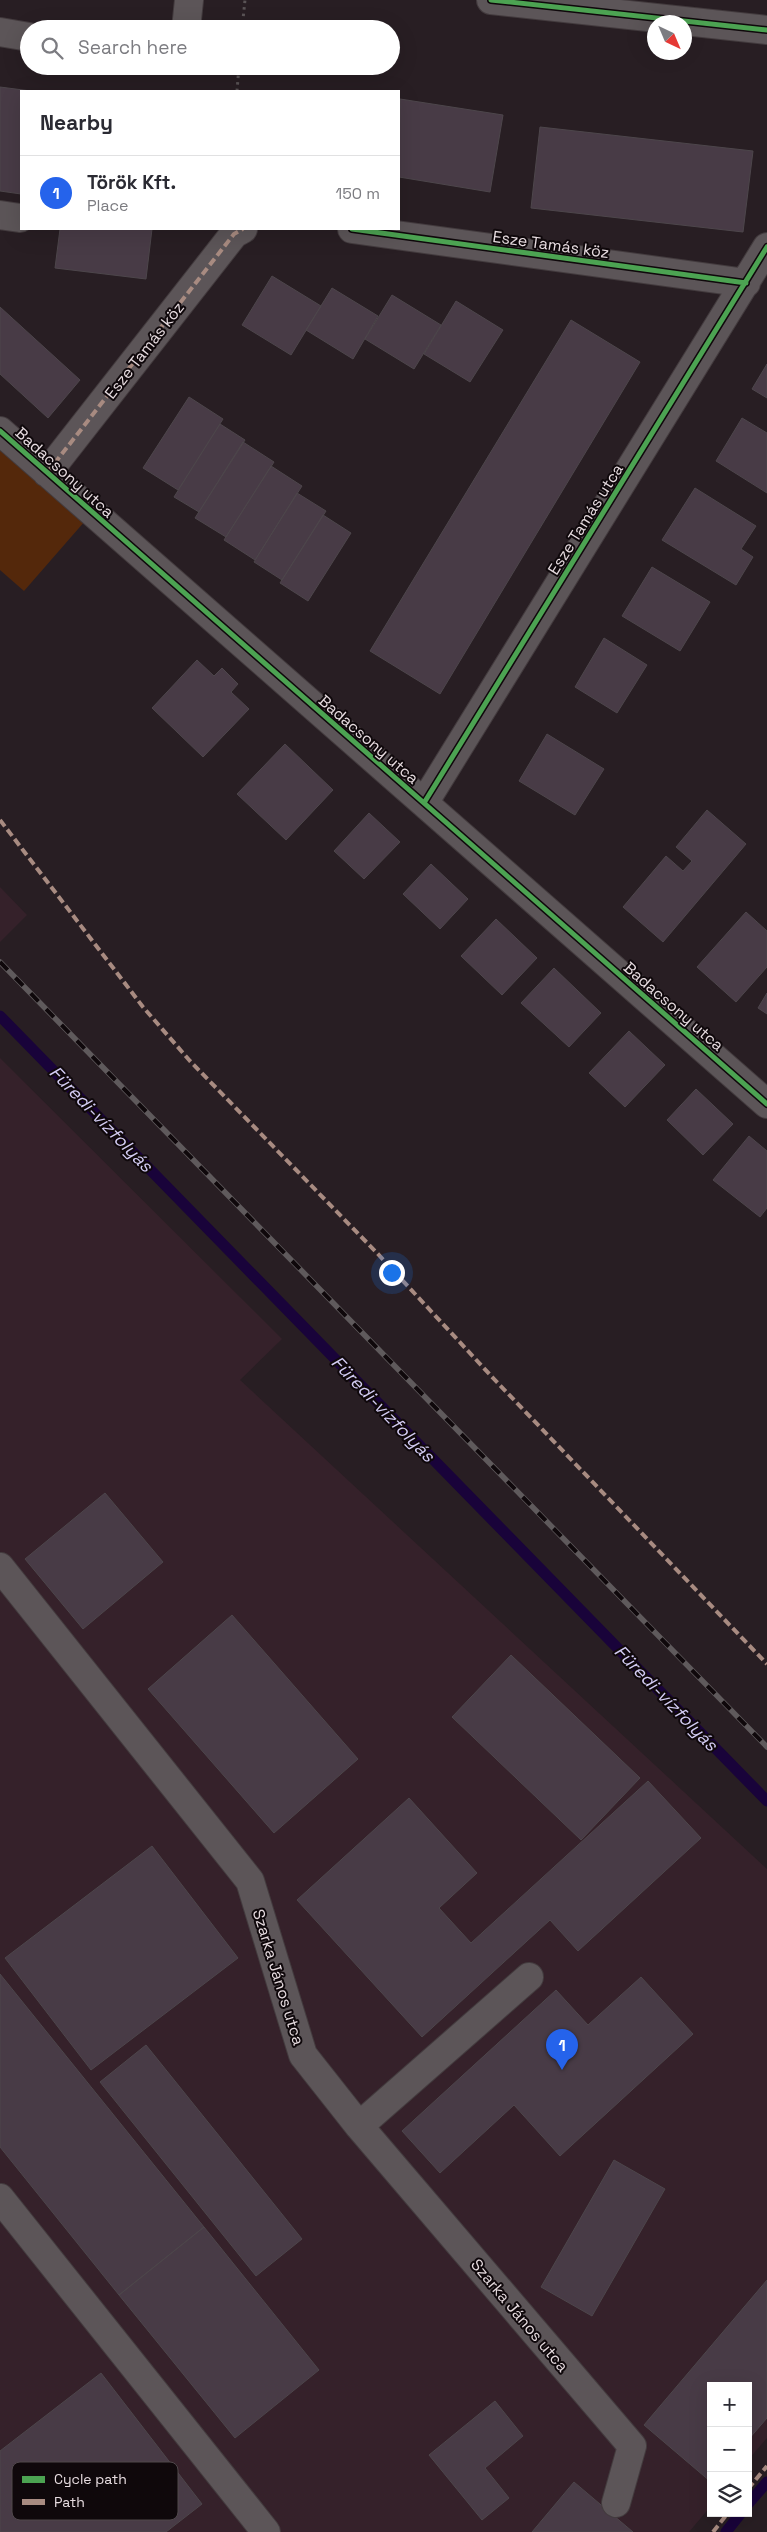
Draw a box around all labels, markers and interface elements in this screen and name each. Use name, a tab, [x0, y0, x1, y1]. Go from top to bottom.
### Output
north arrow	[647, 15, 692, 60]
search box	[20, 20, 400, 75]
icon: search	[38, 34, 66, 62]
text: Search here	[78, 35, 188, 60]
text: Nearby	[40, 109, 113, 136]
text: Török Kft.	[87, 170, 176, 195]
text: 1	[52, 183, 60, 204]
text: 150 m	[336, 183, 380, 204]
text: Place	[87, 195, 129, 216]
street label: Esze Tamás köz	[491, 226, 611, 263]
street label: Esze Tamás köz	[100, 298, 189, 403]
street label: Badacsony utca	[11, 422, 118, 522]
street label: Esze Tamás utca	[543, 460, 628, 579]
street label: Badacsony utca	[314, 690, 423, 789]
street label: Badacsony utca	[619, 957, 728, 1056]
water label: Füredi-vízfolyás	[45, 1061, 158, 1177]
your location	[379, 1260, 405, 1286]
water label: Füredi-vízfolyás	[327, 1351, 440, 1467]
water label: Füredi-vízfolyás	[610, 1640, 723, 1756]
street label: Szarka János utca	[248, 1907, 309, 2048]
pin: 1	[546, 2029, 578, 2070]
street label: Szarka János utca	[466, 2254, 573, 2376]
map controls	[707, 2382, 752, 2517]
button: +	[707, 2382, 752, 2427]
button: −	[707, 2427, 752, 2472]
legend	[12, 2462, 178, 2520]
text: Cycle path	[54, 2470, 127, 2488]
button: layers	[707, 2472, 752, 2517]
text: Path	[54, 2493, 85, 2511]

